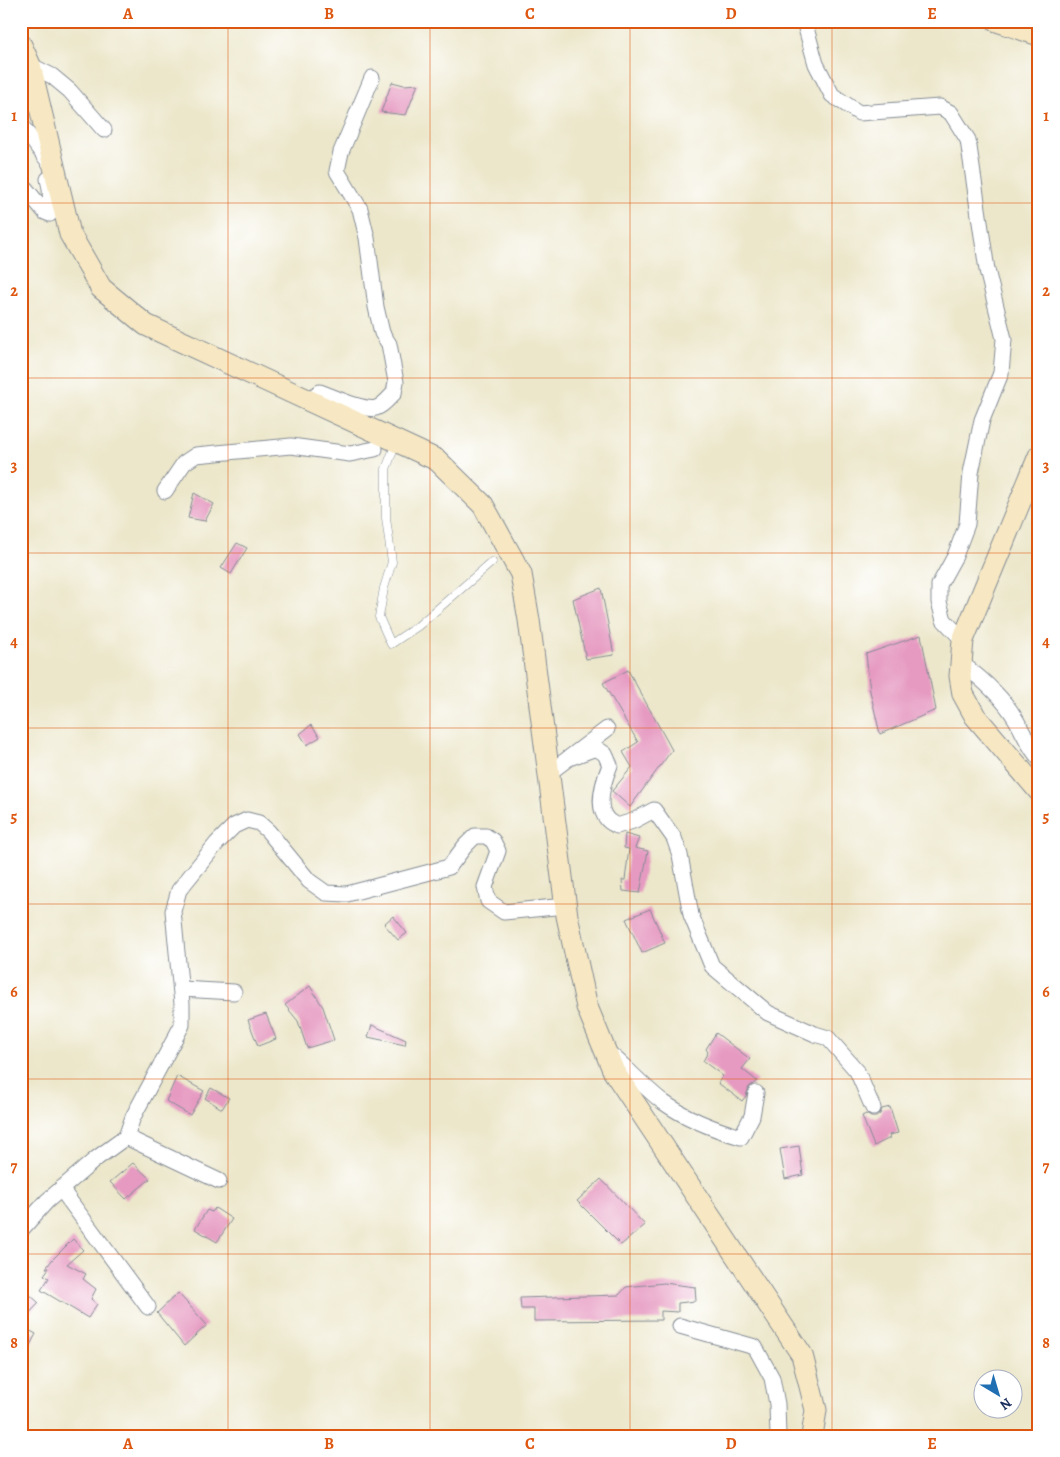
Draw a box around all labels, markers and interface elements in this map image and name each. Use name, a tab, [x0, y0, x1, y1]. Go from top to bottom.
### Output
text: A	[122, 3, 134, 25]
text: B	[324, 3, 334, 25]
text: C	[525, 3, 535, 25]
text: D	[725, 3, 737, 25]
text: E	[927, 3, 937, 25]
text: 1	[11, 105, 17, 127]
text: 1	[1043, 105, 1049, 127]
text: 2	[10, 280, 18, 302]
text: 2	[1042, 280, 1050, 302]
text: 3	[11, 455, 18, 477]
text: 3	[1043, 455, 1050, 477]
text: 4	[10, 631, 18, 653]
text: 4	[1042, 631, 1050, 653]
text: 5	[11, 806, 18, 828]
text: 5	[1043, 806, 1050, 828]
text: 6	[10, 981, 18, 1003]
text: 6	[1042, 981, 1050, 1003]
text: 7	[11, 1156, 18, 1178]
text: 7	[1043, 1156, 1050, 1178]
text: 8	[10, 1332, 18, 1354]
text: 8	[1042, 1332, 1050, 1354]
north arrow	[972, 1370, 1022, 1420]
text: N	[996, 1393, 1016, 1414]
text: A	[122, 1433, 134, 1455]
text: B	[324, 1433, 334, 1455]
text: C	[525, 1433, 535, 1455]
text: D	[725, 1433, 737, 1455]
text: E	[927, 1433, 937, 1455]

